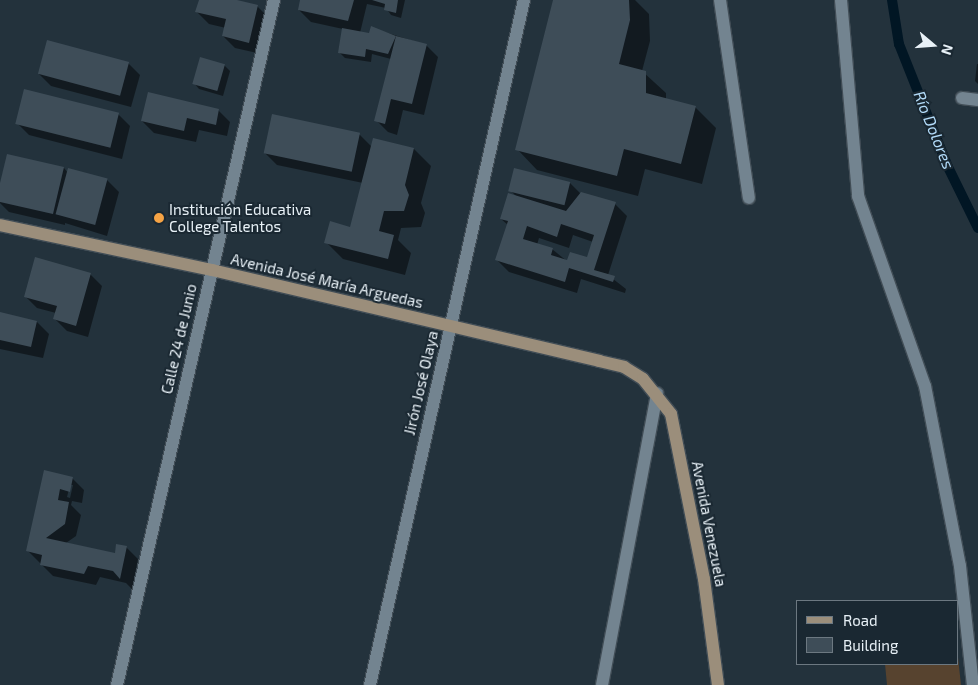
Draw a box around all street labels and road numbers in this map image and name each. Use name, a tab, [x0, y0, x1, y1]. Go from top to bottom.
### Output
street label: Avenida José María Arguedas	[229, 250, 425, 312]
street label: Calle 24 de Junio	[158, 282, 200, 396]
street label: Jirón José Olaya	[400, 329, 442, 437]
street label: Avenida Venezuela	[688, 460, 730, 588]

